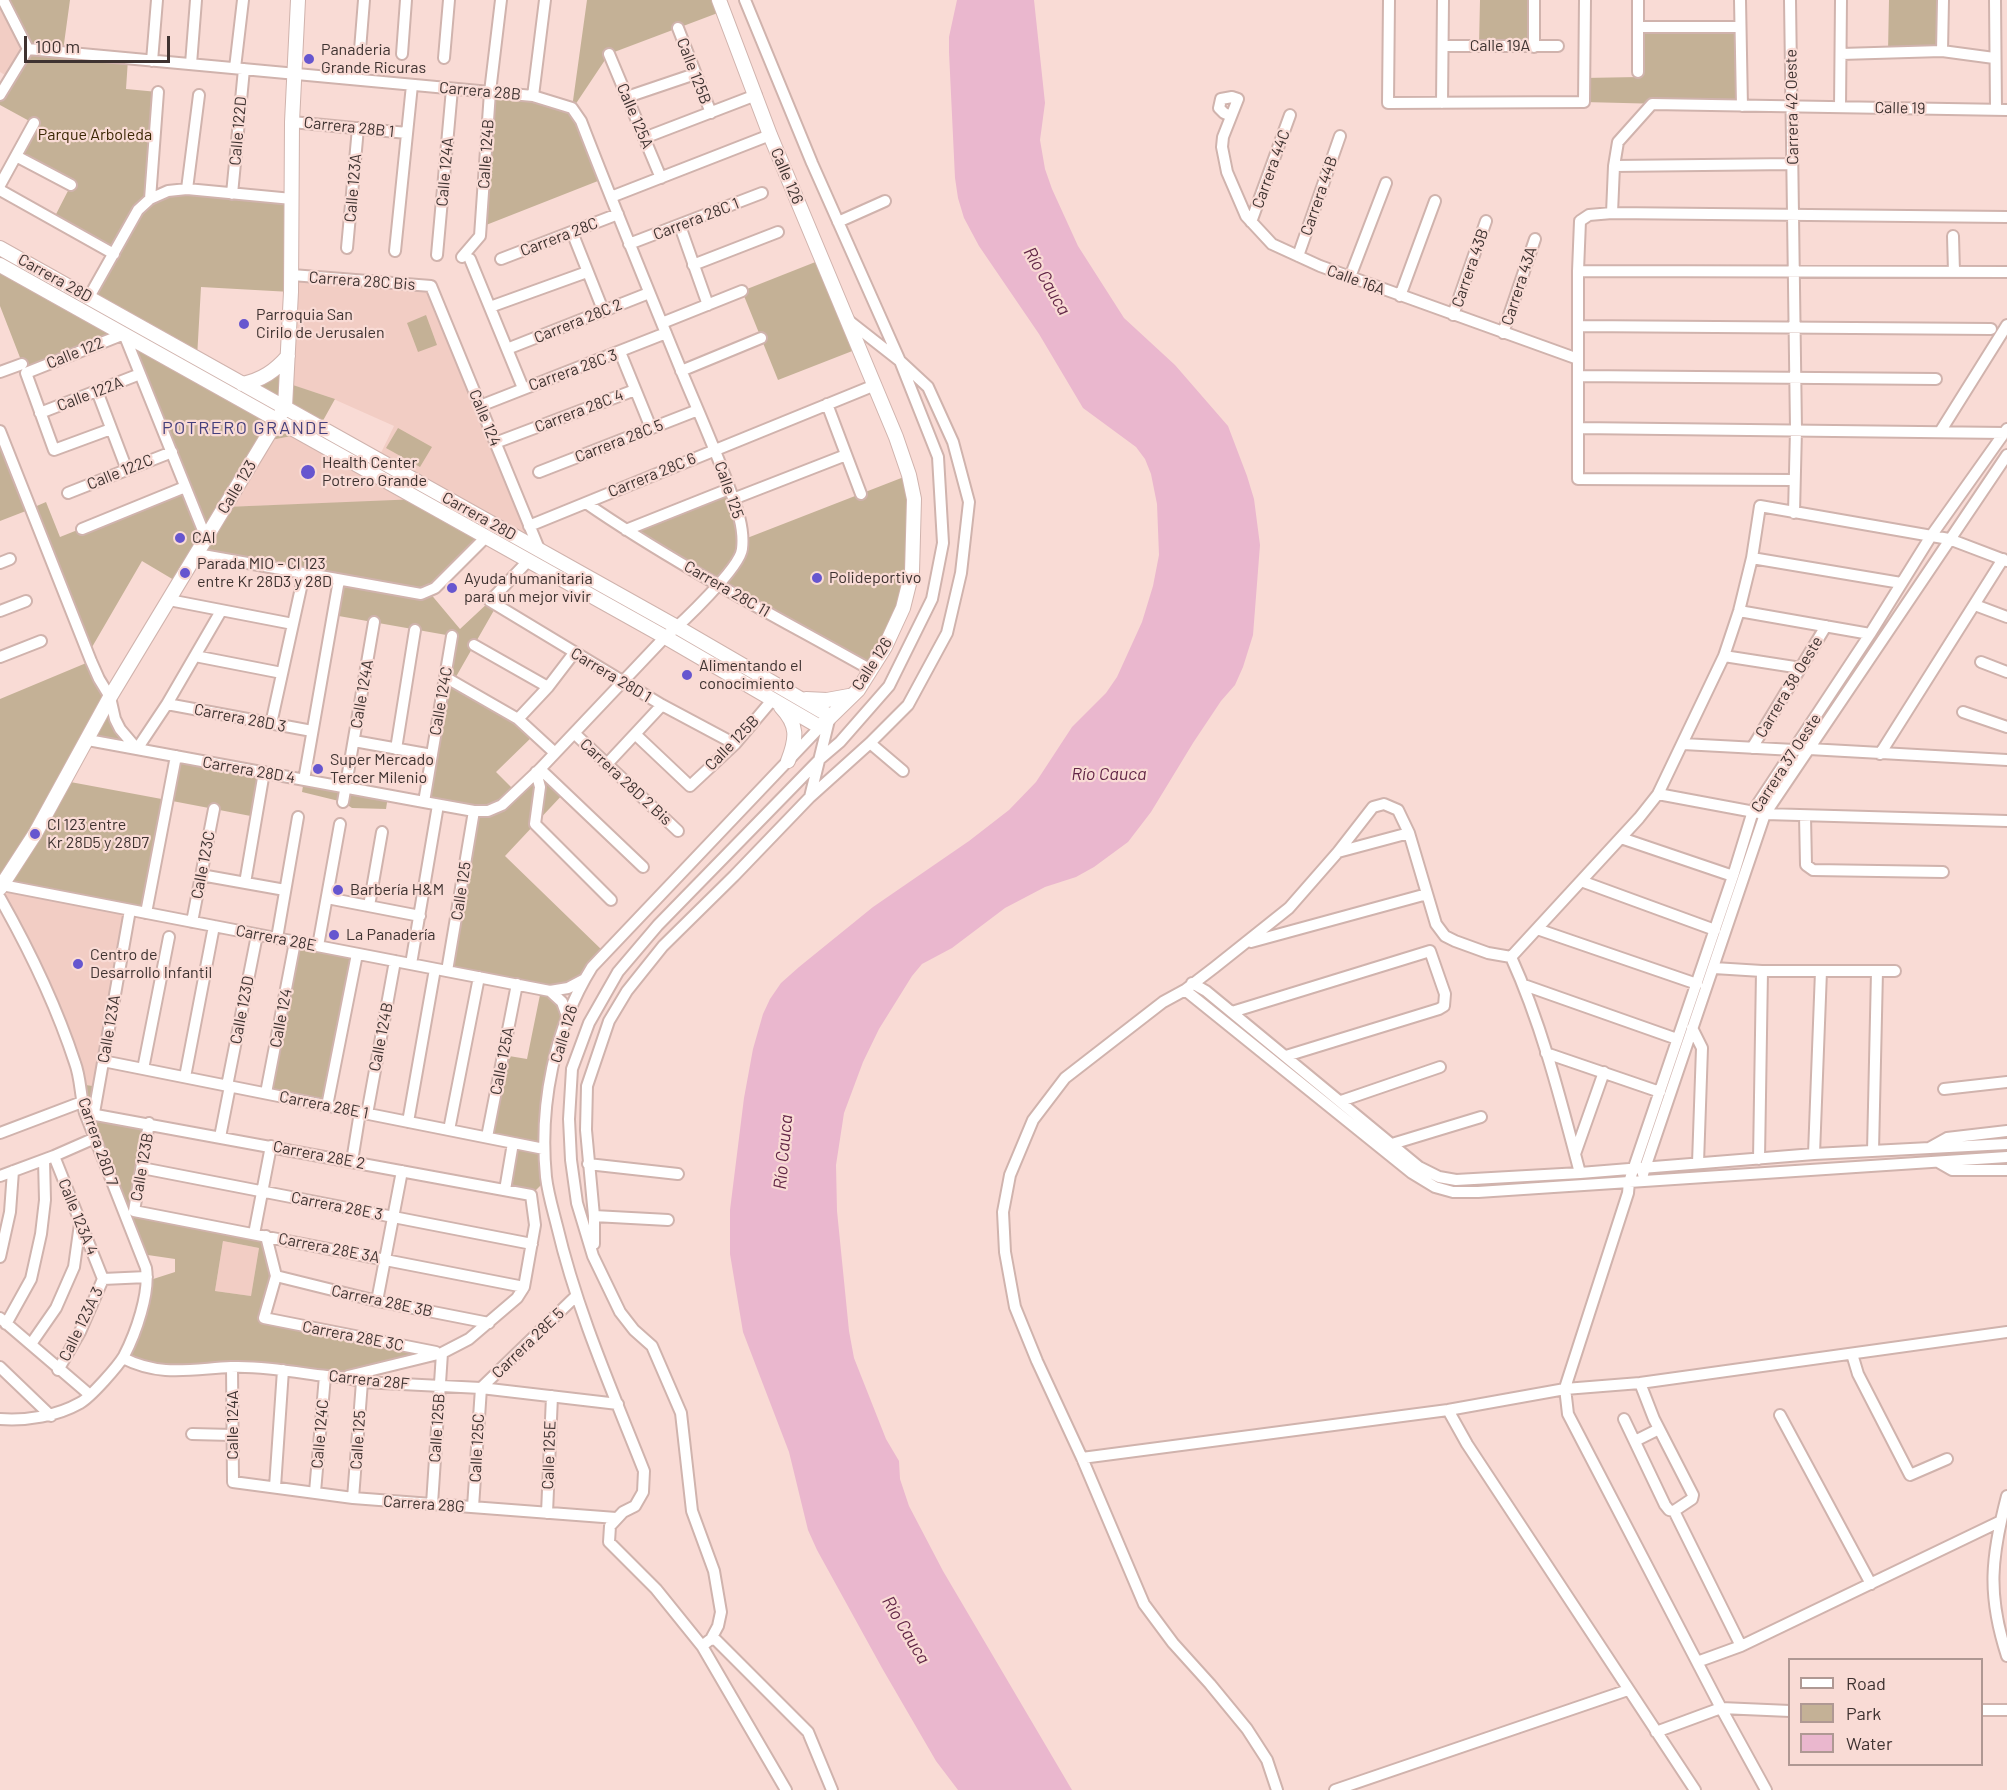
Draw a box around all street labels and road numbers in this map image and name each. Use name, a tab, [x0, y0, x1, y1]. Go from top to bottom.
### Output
street label: Calle 125B	[673, 35, 715, 107]
street label: Calle 19A	[1470, 36, 1530, 56]
street label: Carrera 42 Oeste	[1781, 49, 1803, 165]
street label: Carrera 28B	[438, 78, 522, 104]
street label: Calle 125A	[613, 81, 657, 151]
street label: Calle 122D	[225, 96, 251, 166]
street label: Calle 19	[1874, 98, 1926, 118]
street label: Carrera 28B 1	[303, 113, 395, 141]
street label: Calle 124B	[474, 118, 498, 190]
street label: Carrera 44C	[1248, 127, 1294, 211]
street label: Calle 124A	[432, 137, 458, 207]
street label: Calle 126	[767, 145, 807, 207]
street label: Calle 123A	[340, 153, 366, 223]
street label: Carrera 44B	[1296, 154, 1342, 238]
street label: Carrera 28C 1	[650, 194, 742, 244]
street label: Carrera 28C	[517, 213, 601, 261]
street label: Carrera 43B	[1448, 226, 1492, 310]
street label: Carrera 43A	[1497, 244, 1541, 328]
street label: Carrera 28D	[15, 250, 95, 306]
street label: Calle 16A	[1324, 261, 1388, 299]
street label: Carrera 28C Bis	[308, 268, 416, 294]
street label: Carrera 28C 2	[531, 295, 625, 347]
street label: Calle 122	[44, 333, 106, 373]
street label: Carrera 28C 3	[526, 345, 620, 395]
street label: Calle 122A	[54, 373, 126, 415]
street label: Carrera 28C 4	[532, 385, 626, 437]
street label: Calle 124	[465, 387, 505, 449]
street label: Carrera 28C 5	[572, 415, 666, 467]
street label: Carrera 28C 6	[605, 449, 699, 501]
street label: Calle 122C	[84, 450, 156, 494]
street label: Calle 123	[214, 457, 260, 517]
street label: Calle 125	[710, 459, 748, 521]
street label: Carrera 28D	[439, 488, 519, 544]
street label: Carrera 28C 11	[681, 557, 773, 621]
street label: Carrera 38 Oeste	[1751, 633, 1827, 741]
street label: Calle 126	[848, 634, 896, 694]
street label: Carrera 28D 1	[567, 643, 655, 707]
street label: Calle 124A	[347, 658, 377, 730]
street label: Calle 124C	[426, 665, 456, 737]
street label: Carrera 28D 3	[192, 700, 288, 736]
street label: Carrera 37 Oeste	[1747, 710, 1825, 816]
street label: Calle 125B	[701, 711, 763, 775]
street label: Carrera 28D 2 Bis	[576, 735, 676, 829]
street label: Carrera 28D 4	[201, 752, 297, 788]
street label: Calle 123C	[187, 829, 219, 901]
street label: Calle 125	[447, 860, 475, 922]
street label: Carrera 28E	[234, 921, 318, 955]
street label: Calle 123D	[226, 974, 258, 1046]
street label: Calle 124	[266, 987, 296, 1049]
street label: Calle 123A	[94, 993, 124, 1065]
street label: Calle 124B	[365, 1001, 397, 1073]
street label: Calle 126	[546, 1003, 582, 1065]
street label: Calle 125A	[486, 1025, 518, 1097]
street label: Carrera 28E 1	[278, 1087, 370, 1123]
street label: Carrera 28D 7	[74, 1095, 122, 1189]
street label: Calle 123B	[127, 1131, 157, 1203]
street label: Carrera 28E 2	[271, 1137, 367, 1173]
street label: Calle 123A 4	[54, 1176, 102, 1258]
street label: Carrera 28E 3	[289, 1188, 385, 1224]
street label: Carrera 28E 3A	[277, 1229, 381, 1267]
street label: Carrera 28E 3B	[330, 1281, 434, 1321]
street label: Calle 123A 3	[55, 1284, 107, 1364]
street label: Carrera 28E 5	[488, 1304, 568, 1382]
street label: Carrera 28E 3C	[301, 1317, 405, 1355]
street label: Carrera 28F	[328, 1366, 410, 1394]
street label: Calle 124A	[223, 1390, 243, 1460]
street label: Calle 125B	[425, 1393, 449, 1463]
street label: Calle 124C	[307, 1399, 333, 1469]
street label: Calle 125	[346, 1410, 370, 1470]
street label: Calle 125C	[466, 1413, 488, 1483]
street label: Calle 125E	[538, 1420, 560, 1490]
street label: Carrera 28G	[383, 1492, 465, 1516]

